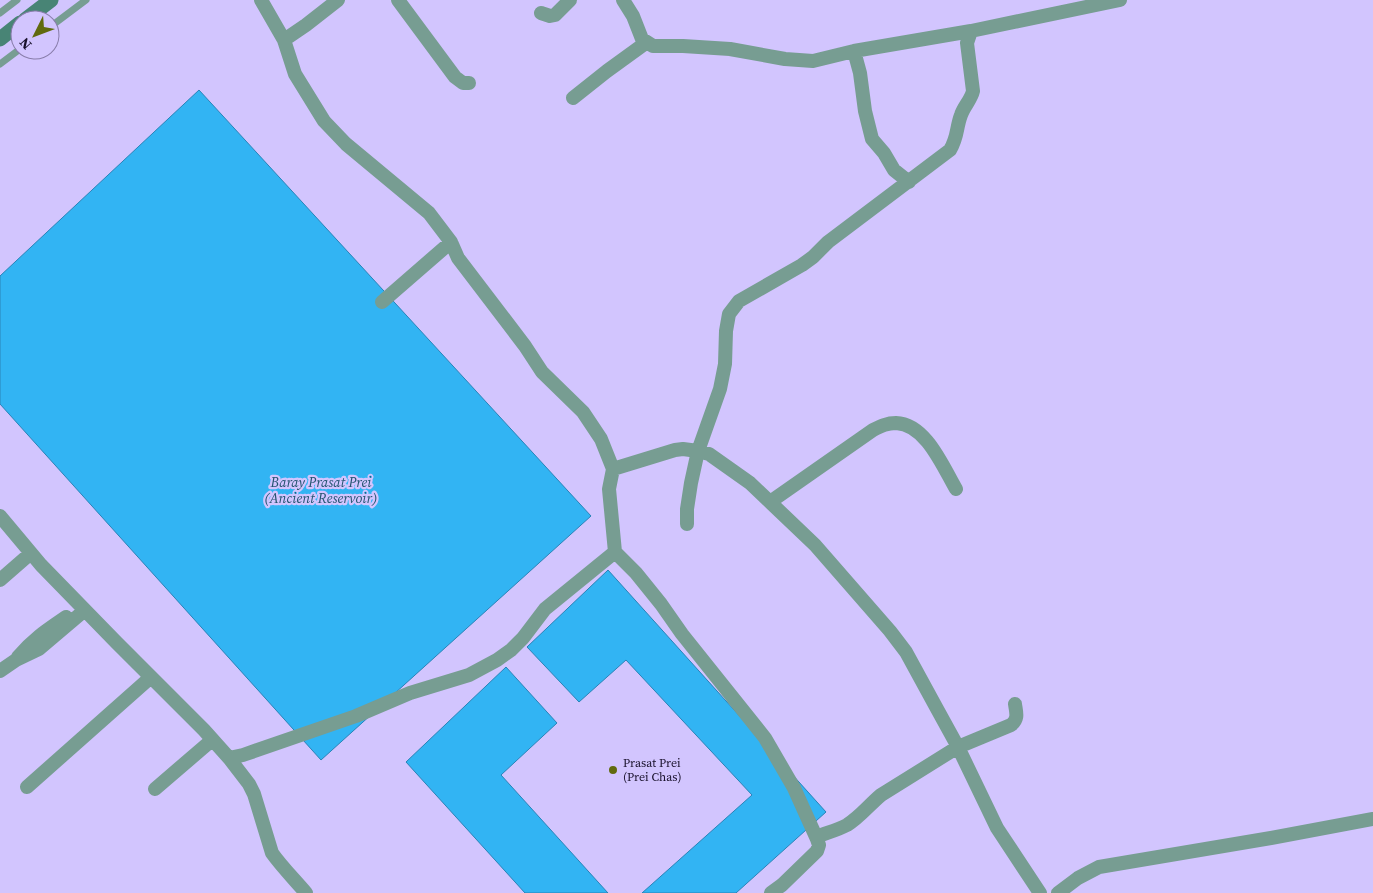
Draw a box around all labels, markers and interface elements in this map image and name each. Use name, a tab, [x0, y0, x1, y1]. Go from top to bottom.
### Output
north arrow	[10, 10, 60, 60]
text: N	[14, 33, 36, 54]
water label: Baray Prasat Prei (Ancient Reservoir)	[265, 472, 377, 508]
place label: Prasat Prei (Prei Chas)	[623, 755, 682, 785]
marker: Prasat Prei (Prei Chas)	[607, 764, 619, 776]

